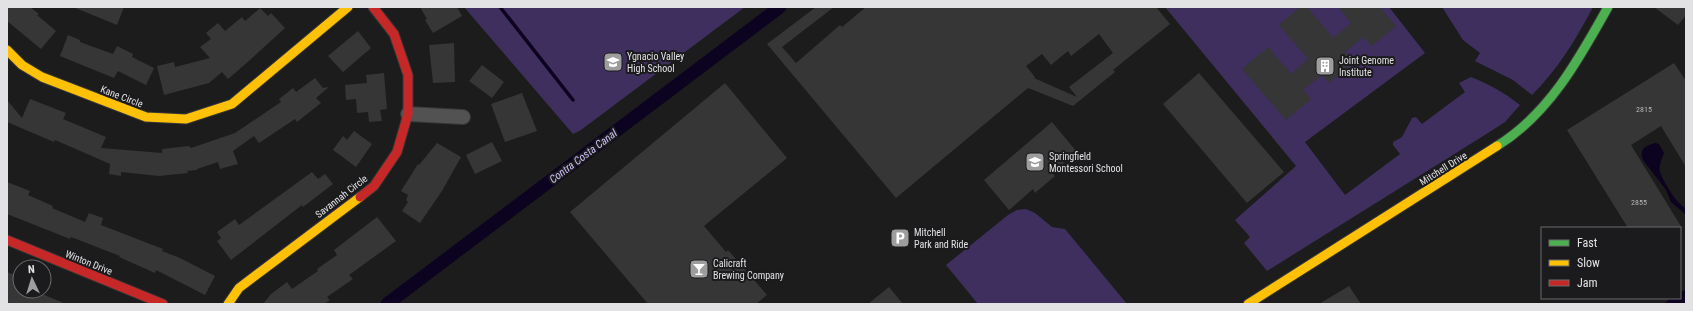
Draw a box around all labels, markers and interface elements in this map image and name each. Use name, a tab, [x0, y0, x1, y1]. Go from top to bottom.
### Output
school or university icon: Ygnacio Valley High School	[602, 51, 624, 73]
place label: Ygnacio Valley High School	[627, 51, 684, 74]
building icon: Joint Genome Institute	[1314, 55, 1336, 77]
place label: Joint Genome Institute	[1339, 55, 1394, 78]
street label: Kane Circle	[99, 83, 145, 110]
house number: 2815	[1636, 105, 1652, 114]
water label: Contra Costa Canal	[547, 126, 620, 186]
street label: Mitchell Drive	[1418, 149, 1469, 187]
school or university icon: Springfield Montessori School	[1024, 151, 1046, 173]
place label: Springfield Montessori School	[1049, 151, 1123, 174]
street label: Savannah Circle	[313, 172, 370, 220]
house number: 2855	[1631, 198, 1647, 207]
parking icon: Mitchell Park and Ride	[889, 227, 911, 249]
place label: Mitchell Park and Ride	[914, 227, 969, 250]
legend	[1541, 227, 1681, 299]
text: Fast	[1577, 236, 1598, 250]
street label: Winton Drive	[64, 248, 114, 277]
text: Slow	[1577, 256, 1600, 270]
bar icon: Calicraft Brewing Company	[688, 258, 710, 280]
place label: Calicraft Brewing Company	[713, 258, 784, 281]
north arrow	[12, 259, 52, 299]
text: N	[28, 263, 35, 276]
text: Jam	[1577, 276, 1598, 290]

